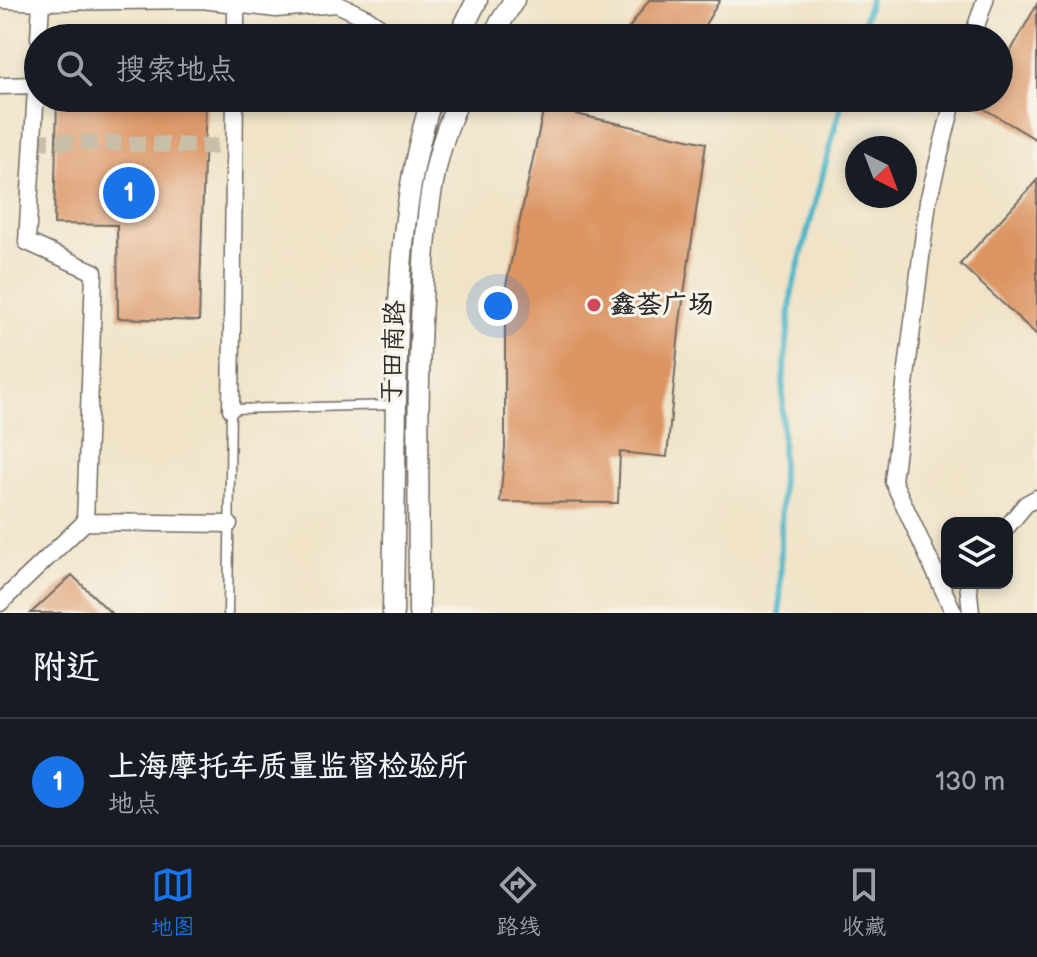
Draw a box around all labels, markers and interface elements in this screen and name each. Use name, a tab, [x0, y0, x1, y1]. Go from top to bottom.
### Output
search box	[24, 24, 1013, 112]
icon: search	[52, 46, 96, 90]
text: 搜索地点	[116, 52, 236, 88]
north arrow	[845, 136, 917, 208]
pin: 1	[103, 163, 155, 223]
your location	[478, 286, 518, 326]
place label: 鑫荟广场	[610, 290, 714, 321]
marker: 鑫荟广场	[585, 296, 603, 314]
street label: 于田南路	[377, 299, 411, 405]
map controls	[941, 517, 1013, 589]
button: layers	[941, 517, 1013, 589]
text: 附近	[32, 647, 100, 688]
text: 上海摩托车质量监督检验所	[108, 749, 468, 785]
text: 1	[53, 767, 63, 798]
text: 130 m	[935, 767, 1005, 798]
text: 地点	[108, 789, 160, 820]
tab: 地图	[151, 863, 195, 941]
tab: 路线	[496, 863, 540, 941]
tab: 收藏	[842, 863, 886, 941]

